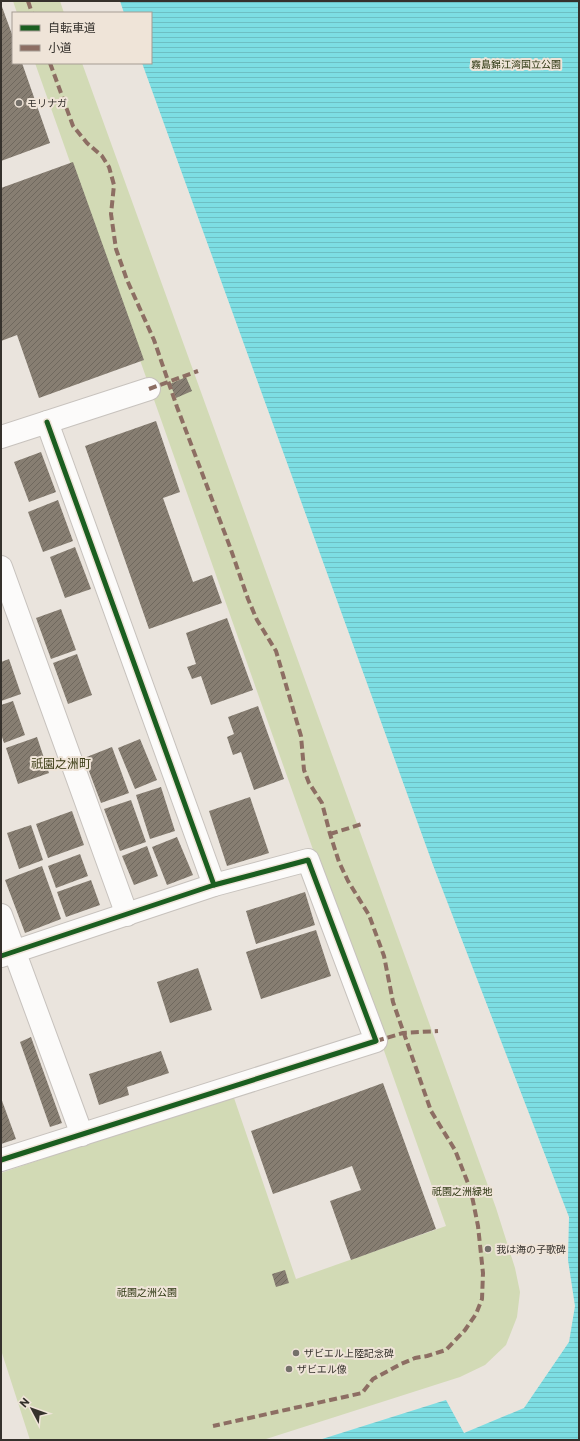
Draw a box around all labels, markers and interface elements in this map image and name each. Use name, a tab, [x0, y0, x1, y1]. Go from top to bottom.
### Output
legend	[12, 12, 152, 64]
text: 自転車道	[48, 20, 96, 34]
text: 小道	[48, 40, 72, 54]
park label: 霧島錦江湾国立公園	[471, 58, 561, 70]
place label: モリナガ	[27, 97, 67, 109]
marker: モリナガ	[14, 98, 24, 108]
district label: 祇園之洲町	[31, 756, 91, 770]
park label: 祇園之洲緑地	[432, 1185, 493, 1197]
place label: 我は海の子歌碑	[496, 1243, 566, 1255]
marker: 我は海の子歌碑	[483, 1244, 493, 1254]
park label: 祇園之洲公園	[117, 1286, 177, 1298]
place label: ザビエル上陸記念碑	[304, 1347, 394, 1359]
marker: ザビエル上陸記念碑	[291, 1348, 301, 1358]
place label: ザビエル像	[297, 1363, 347, 1375]
marker: ザビエル像	[284, 1364, 294, 1374]
north arrow	[12, 1389, 52, 1429]
text: N	[16, 1395, 32, 1409]

